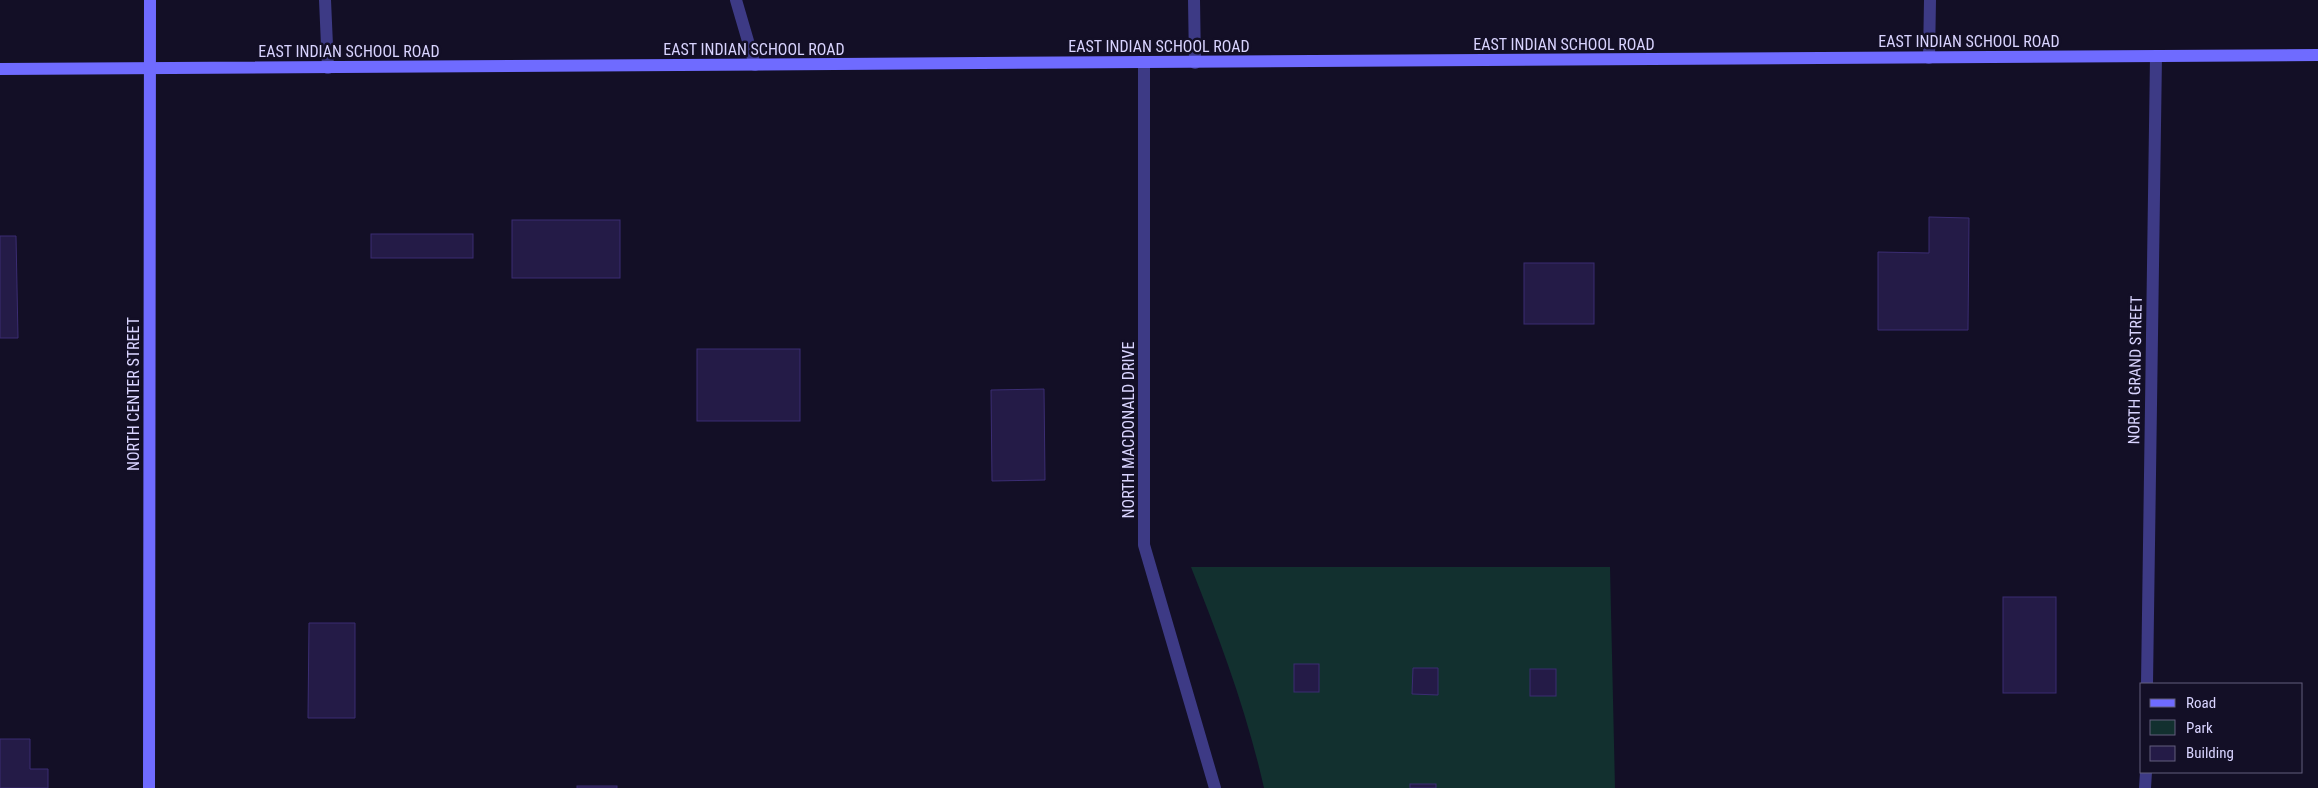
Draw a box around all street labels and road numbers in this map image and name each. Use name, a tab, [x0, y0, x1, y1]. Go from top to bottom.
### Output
street label: EAST INDIAN SCHOOL ROAD	[1878, 32, 2060, 51]
street label: EAST INDIAN SCHOOL ROAD	[1473, 35, 1655, 54]
street label: EAST INDIAN SCHOOL ROAD	[1068, 37, 1250, 56]
street label: EAST INDIAN SCHOOL ROAD	[663, 40, 845, 59]
street label: EAST INDIAN SCHOOL ROAD	[258, 42, 440, 61]
street label: NORTH GRAND STREET	[2124, 295, 2146, 445]
street label: NORTH CENTER STREET	[124, 317, 143, 471]
street label: NORTH MACDONALD DRIVE	[1119, 342, 1138, 518]

